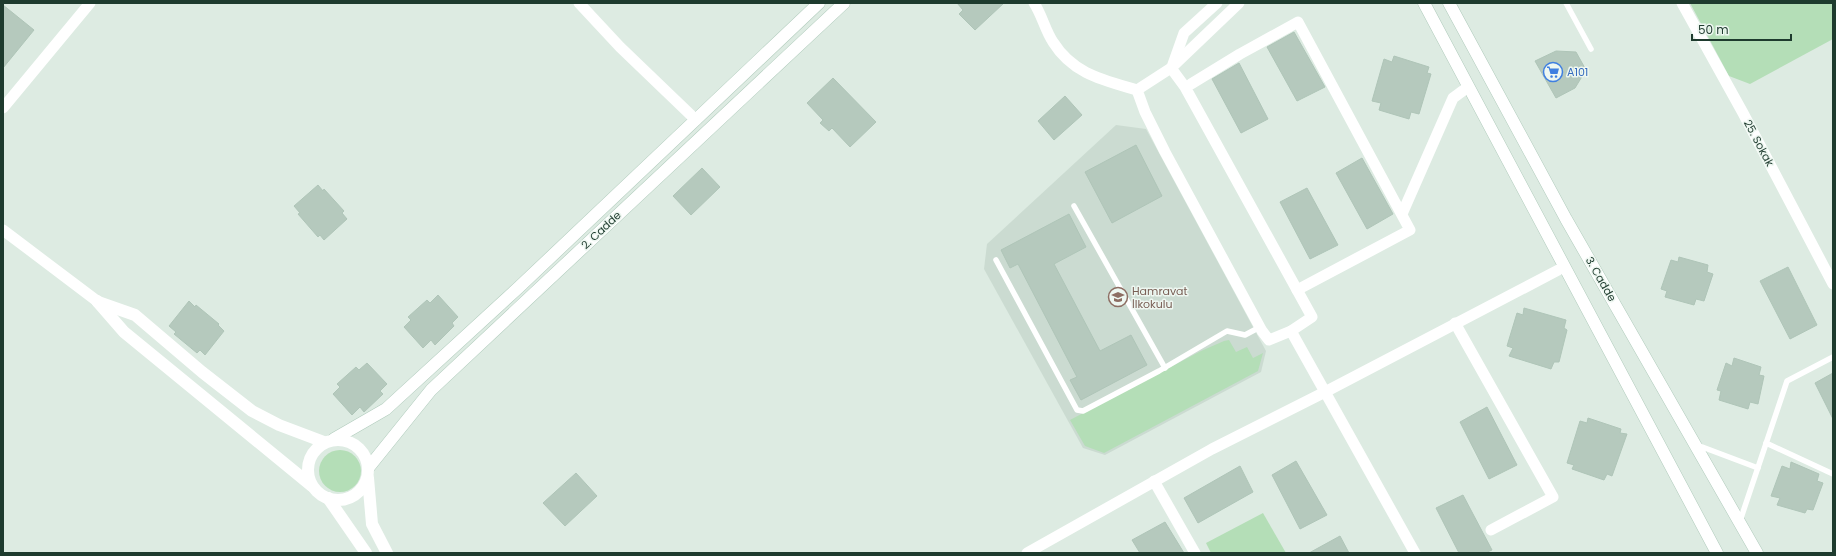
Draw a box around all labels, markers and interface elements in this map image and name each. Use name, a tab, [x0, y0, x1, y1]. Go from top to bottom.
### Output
scale bar	[1692, 16, 1791, 42]
text: 50 m	[1698, 21, 1729, 38]
supermarket icon: A101	[1542, 61, 1564, 83]
place label: A101	[1567, 64, 1588, 80]
street label: 25. Sokak	[1740, 117, 1778, 169]
street label: 2. Cadde	[578, 207, 625, 253]
street label: 3. Cadde	[1582, 254, 1620, 305]
place label: Hamravat İlkokulu	[1132, 283, 1188, 312]
school or university icon: Hamravat İlkokulu	[1107, 286, 1129, 308]

